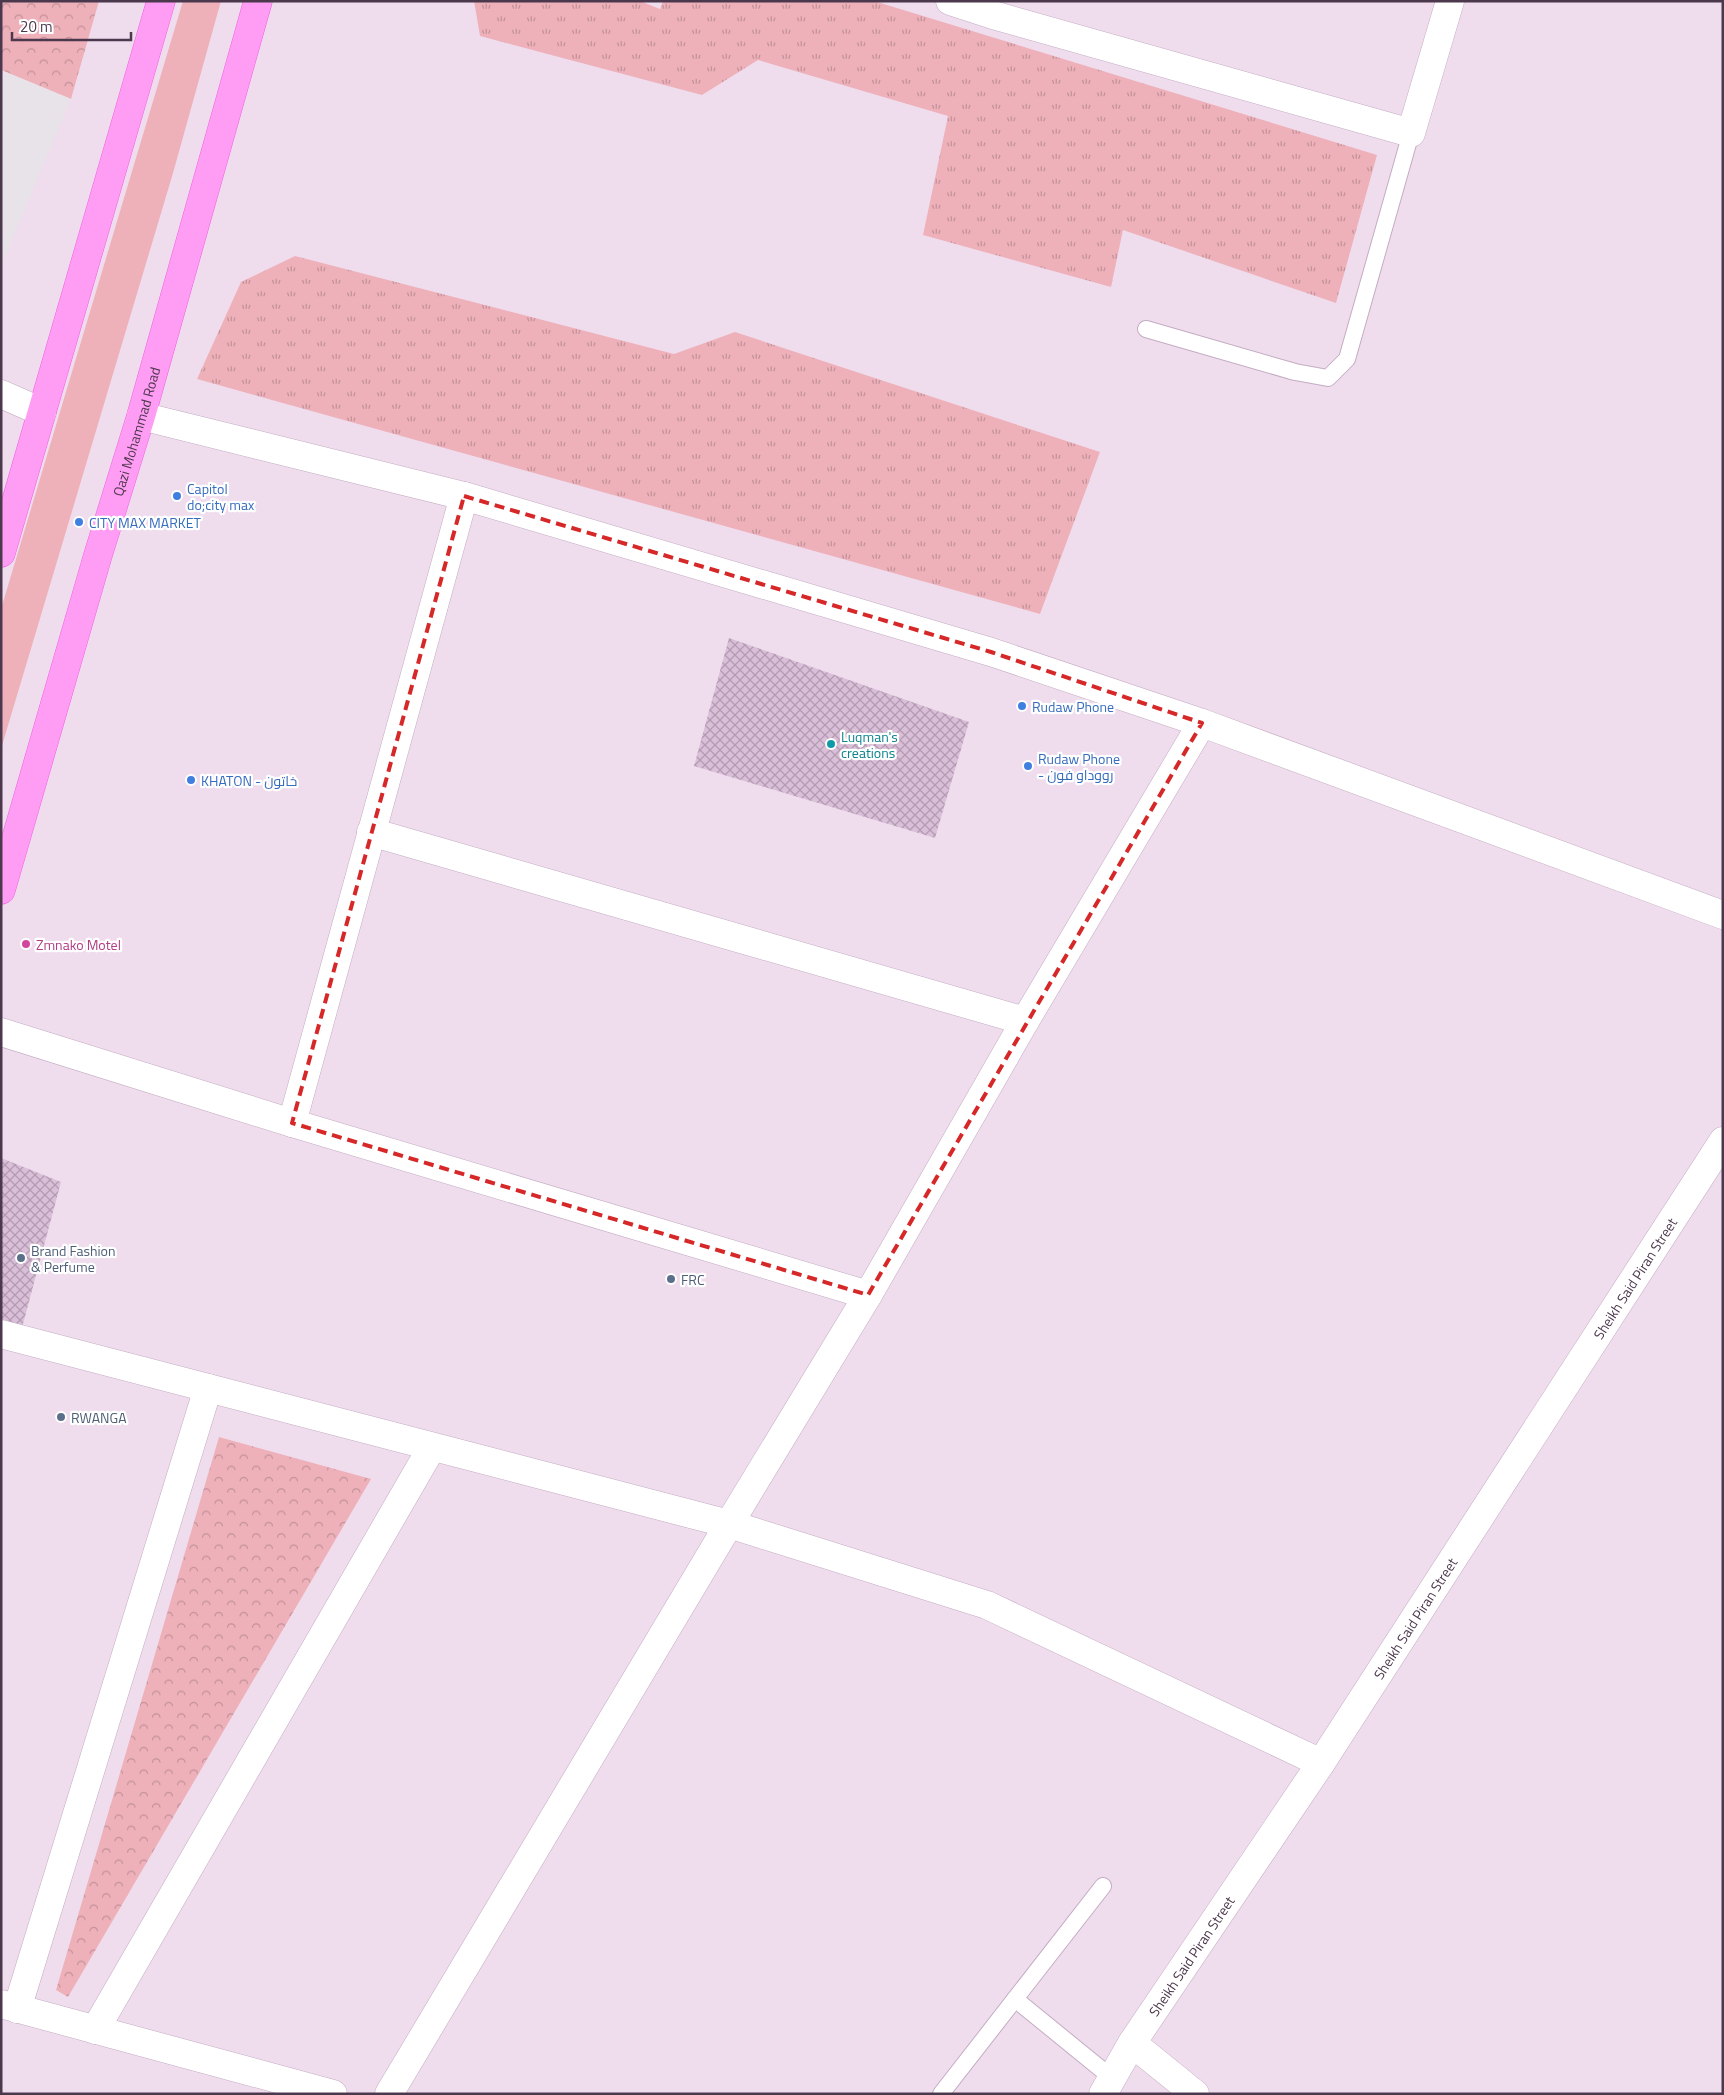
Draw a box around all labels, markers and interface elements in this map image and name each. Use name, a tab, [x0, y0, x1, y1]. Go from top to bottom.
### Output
scale bar	[12, 10, 131, 42]
text: 20 m	[20, 15, 53, 38]
street label: Qazi Mohammad Road	[106, 364, 165, 499]
place label: Capitol do;city max	[187, 478, 255, 515]
marker: Capitol do;city max	[171, 490, 183, 502]
place label: CITY MAX MARKET	[89, 512, 201, 533]
marker: CITY MAX MARKET	[73, 516, 85, 528]
place label: Rudaw Phone	[1032, 696, 1114, 717]
marker: Rudaw Phone	[1016, 700, 1028, 712]
place label: Luqman's creations	[841, 726, 898, 763]
marker: Luqman's creations	[825, 738, 837, 750]
place label: Rudaw Phone - رووداو فون	[1038, 748, 1120, 785]
marker: Rudaw Phone - رووداو فون	[1022, 760, 1034, 772]
place label: KHATON - خاتون	[201, 770, 297, 791]
marker: KHATON - خاتون	[185, 774, 197, 786]
place label: Zmnako Motel	[36, 934, 121, 955]
marker: Zmnako Motel	[20, 938, 32, 950]
street label: Sheikh Said Piran Street	[1587, 1213, 1682, 1343]
place label: Brand Fashion & Perfume	[31, 1240, 115, 1277]
marker: Brand Fashion & Perfume	[15, 1252, 27, 1264]
place label: FRC	[681, 1269, 705, 1290]
marker: FRC	[665, 1273, 677, 1285]
place label: RWANGA	[71, 1407, 127, 1428]
marker: RWANGA	[55, 1411, 67, 1423]
street label: Sheikh Said Piran Street	[1368, 1553, 1462, 1683]
street label: Sheikh Said Piran Street	[1143, 1891, 1239, 2020]

